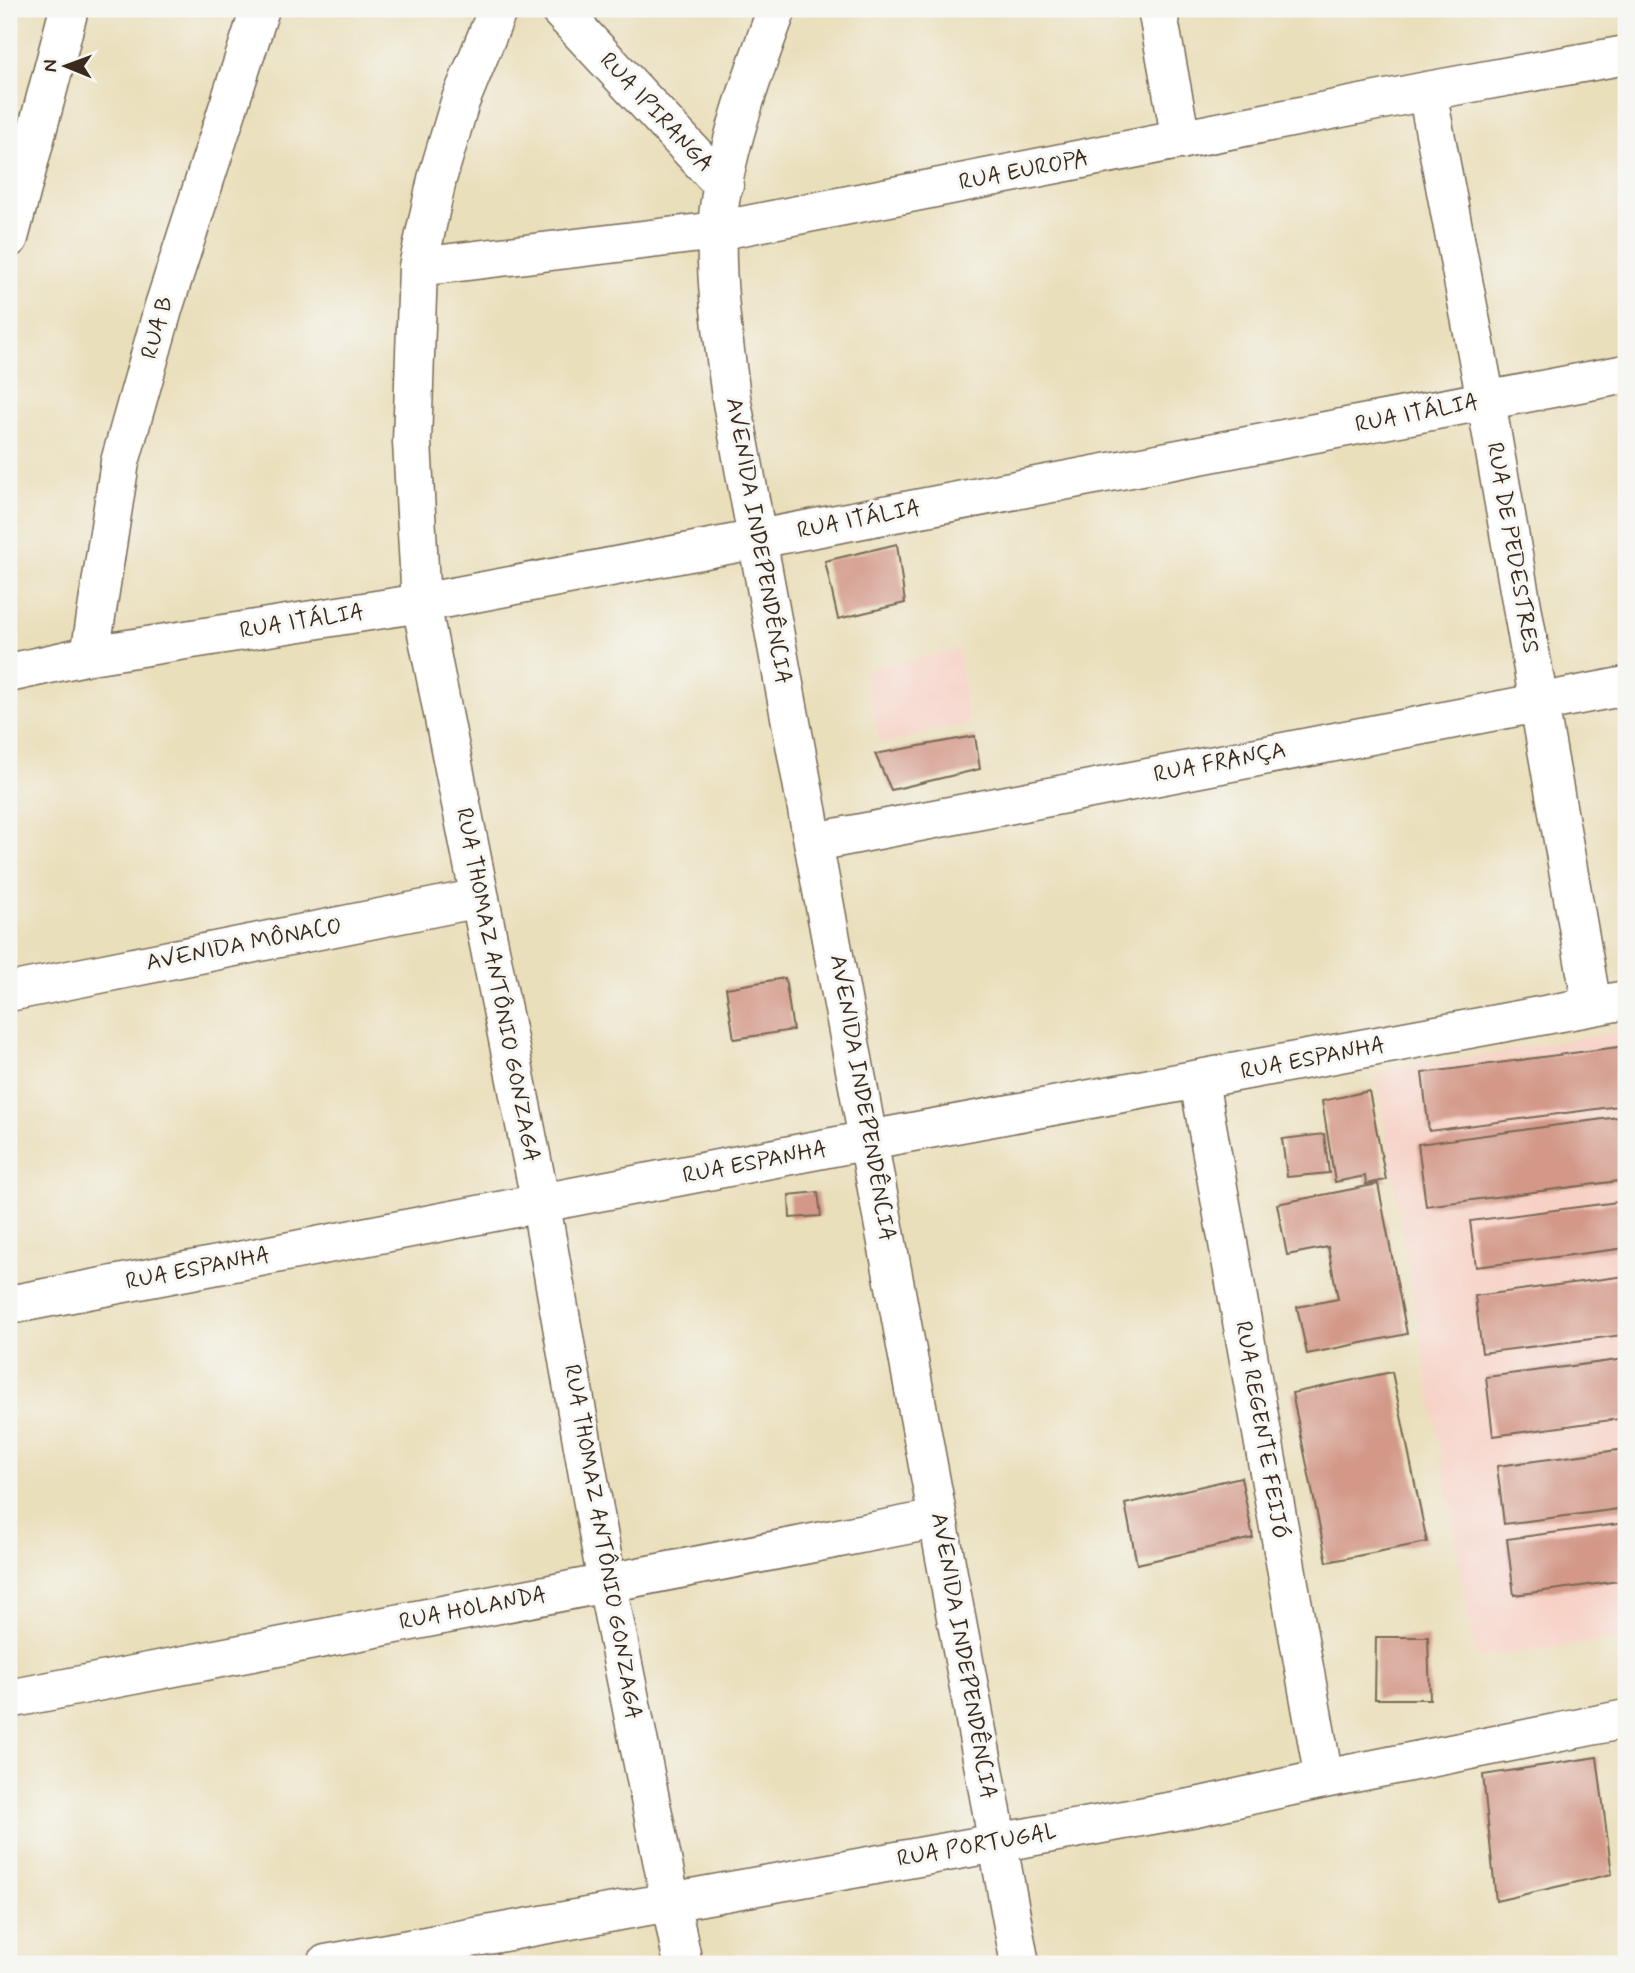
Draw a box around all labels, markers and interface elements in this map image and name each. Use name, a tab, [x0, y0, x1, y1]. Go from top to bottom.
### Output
north arrow	[32, 32, 102, 102]
street label: RUA IPIRANGA	[592, 46, 720, 180]
text: N	[38, 59, 63, 72]
street label: RUA EUROPA	[957, 144, 1091, 198]
street label: RUA B	[135, 293, 181, 363]
street label: RUA ITÁLIA	[1353, 387, 1481, 441]
street label: AVENIDA INDEPENDÊNCIA	[718, 395, 798, 687]
street label: RUA DE PEDESTRES	[1479, 440, 1545, 656]
street label: RUA ITÁLIA	[795, 493, 923, 547]
street label: RUA ITÁLIA	[238, 597, 366, 647]
street label: RUA FRANÇA	[1151, 735, 1289, 791]
street label: RUA THOMAZ ANTÔNIO GONZAGA	[448, 805, 546, 1165]
street label: AVENIDA MÔNACO	[144, 911, 344, 979]
street label: AVENIDA INDEPENDÊNCIA	[822, 952, 902, 1244]
street label: RUA ESPANHA	[1238, 1030, 1388, 1088]
street label: RUA ESPANHA	[680, 1134, 830, 1192]
street label: RUA ESPANHA	[123, 1240, 273, 1298]
street label: RUA REGENTE FEIJÓ	[1227, 1319, 1295, 1541]
street label: RUA THOMAZ ANTÔNIO GONZAGA	[556, 1362, 648, 1722]
street label: AVENIDA INDEPENDÊNCIA	[923, 1510, 1003, 1802]
street label: RUA HOLANDA	[397, 1580, 549, 1638]
street label: RUA PORTUGAL	[895, 1817, 1059, 1875]

